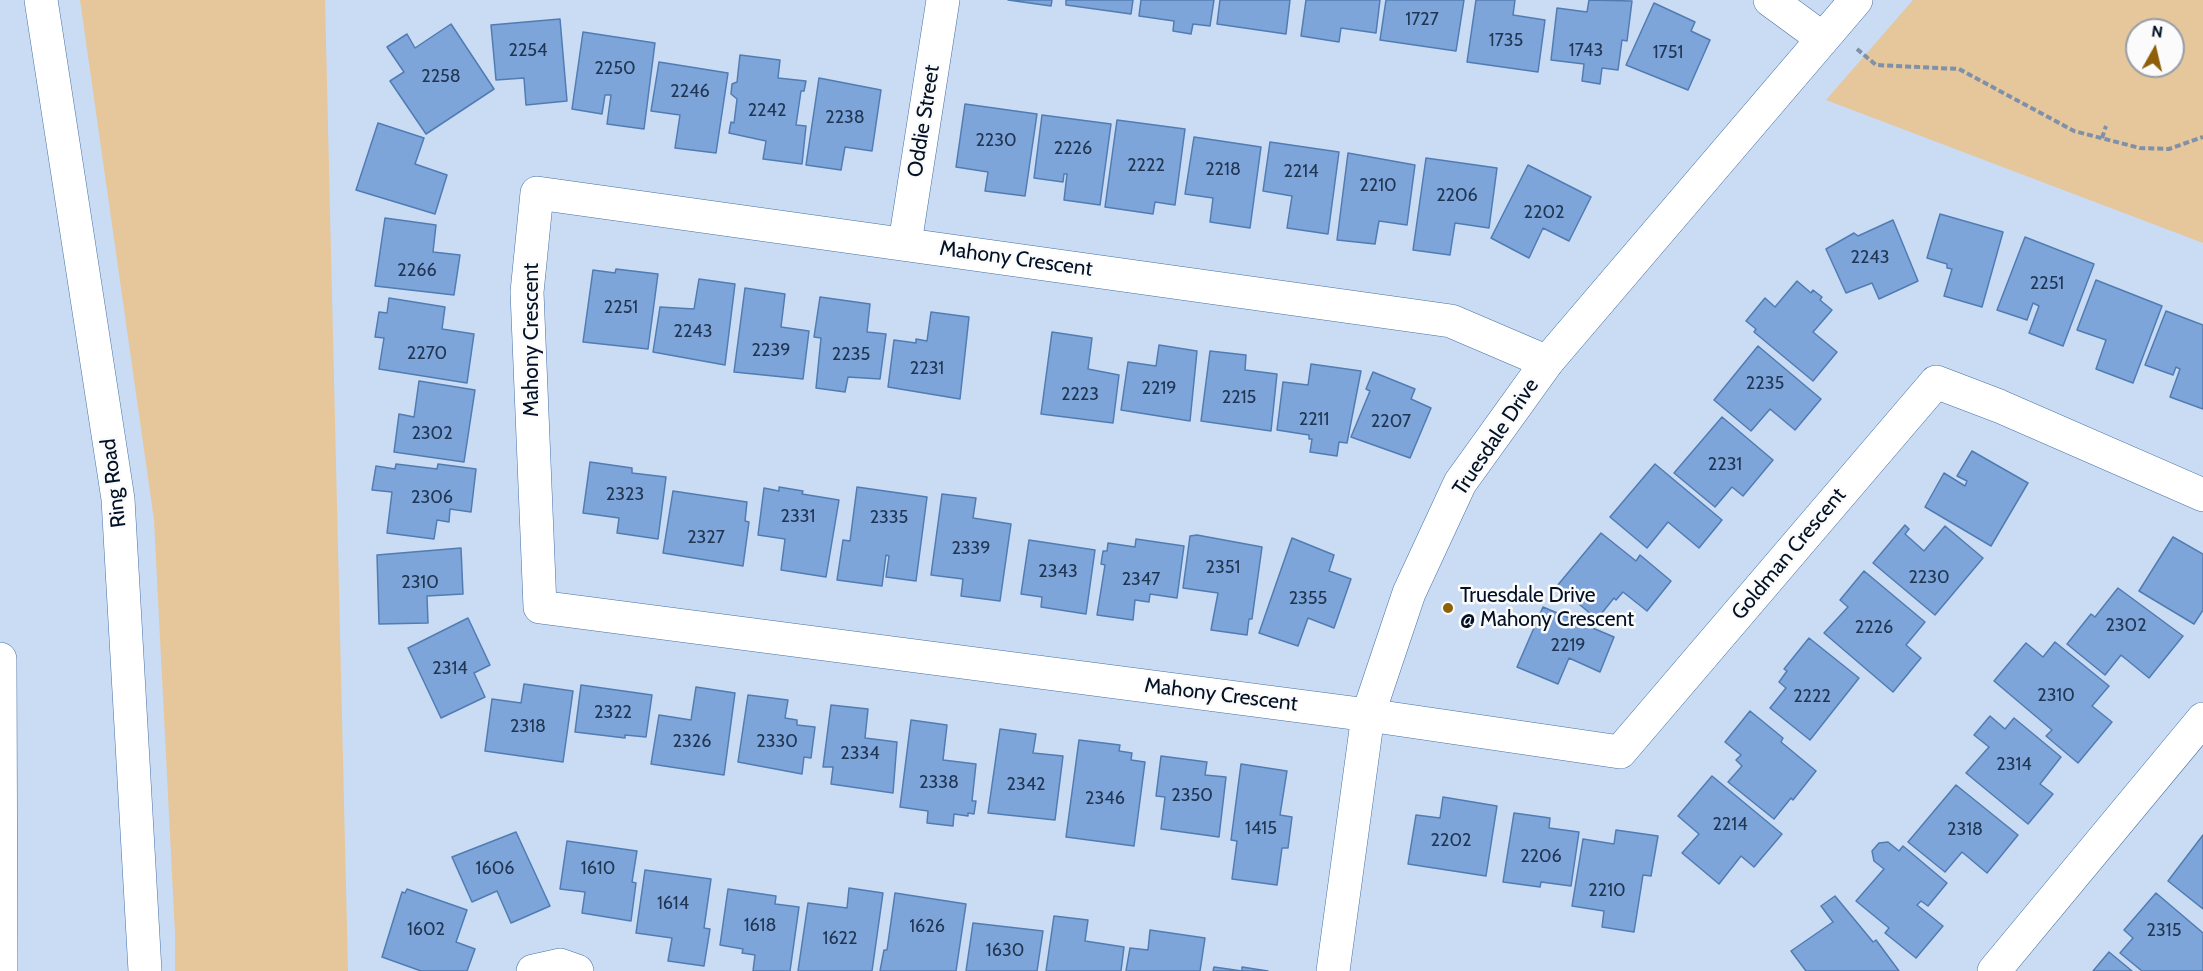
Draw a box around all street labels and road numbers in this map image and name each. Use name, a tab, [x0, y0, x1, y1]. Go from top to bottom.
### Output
street label: Oddie Street	[903, 63, 945, 179]
street label: Mahony Crescent	[938, 236, 1094, 282]
street label: Mahony Crescent	[519, 263, 545, 417]
street label: Truesdale Drive	[1448, 374, 1544, 500]
street label: Ring Road	[96, 437, 132, 529]
street label: Goldman Crescent	[1727, 483, 1851, 625]
street label: Mahony Crescent	[1143, 673, 1299, 717]

